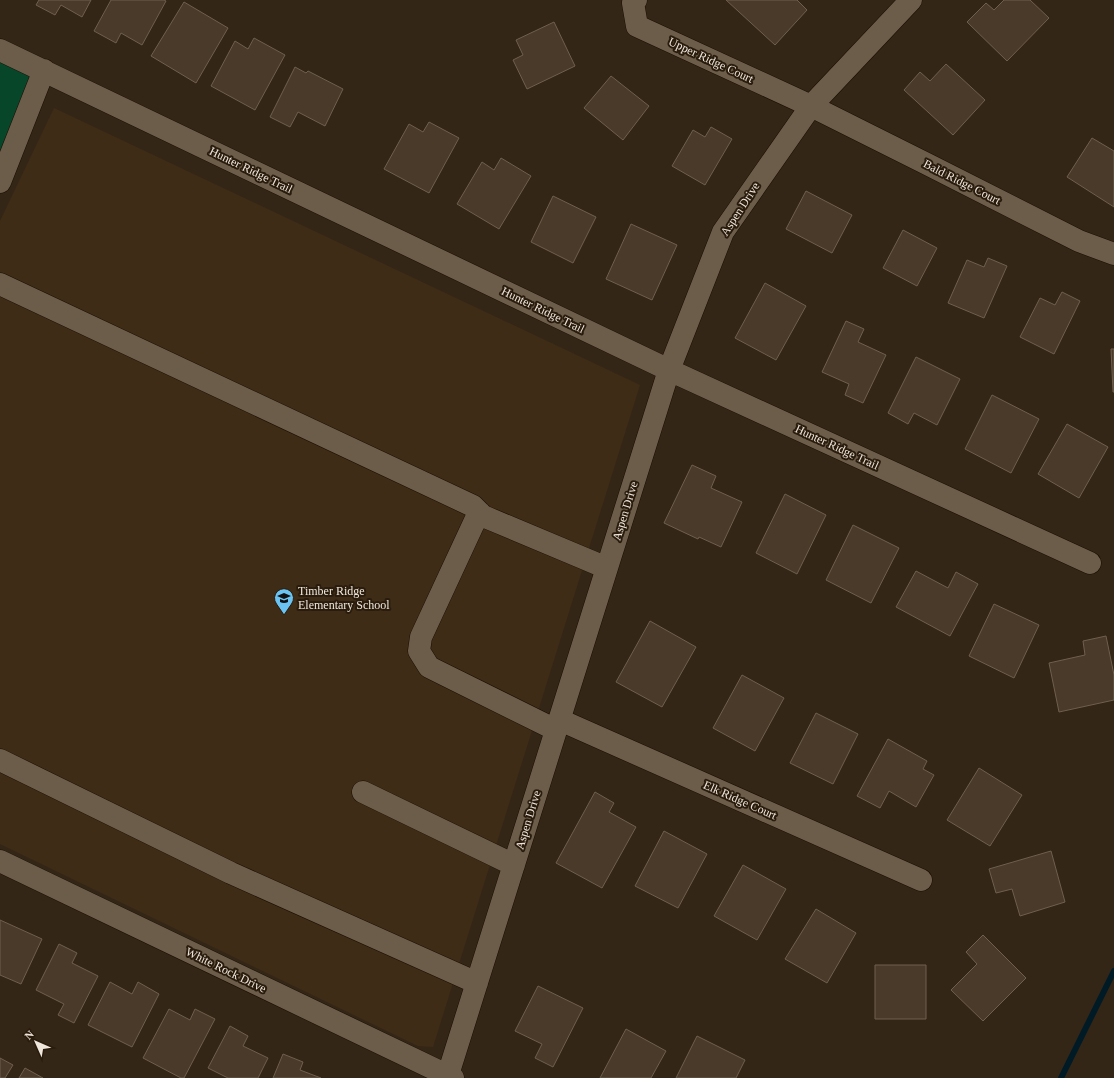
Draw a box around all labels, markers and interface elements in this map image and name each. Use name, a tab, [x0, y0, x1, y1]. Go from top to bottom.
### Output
street label: Upper Ridge Court	[666, 34, 756, 86]
street label: Hunter Ridge Trail	[207, 144, 295, 196]
street label: Bald Ridge Court	[921, 157, 1003, 208]
street label: Aspen Drive	[718, 180, 762, 238]
street label: Hunter Ridge Trail	[499, 284, 587, 336]
street label: Hunter Ridge Trail	[793, 421, 882, 473]
street label: Aspen Drive	[609, 480, 641, 542]
place label: Timber Ridge Elementary School	[298, 584, 390, 612]
school or university icon: Timber Ridge Elementary School	[273, 587, 295, 615]
street label: Elk Ridge Court	[701, 778, 779, 823]
street label: Aspen Drive	[512, 789, 544, 851]
street label: White Rock Drive	[183, 944, 269, 996]
north arrow	[16, 1022, 56, 1062]
text: N	[22, 1028, 36, 1042]

